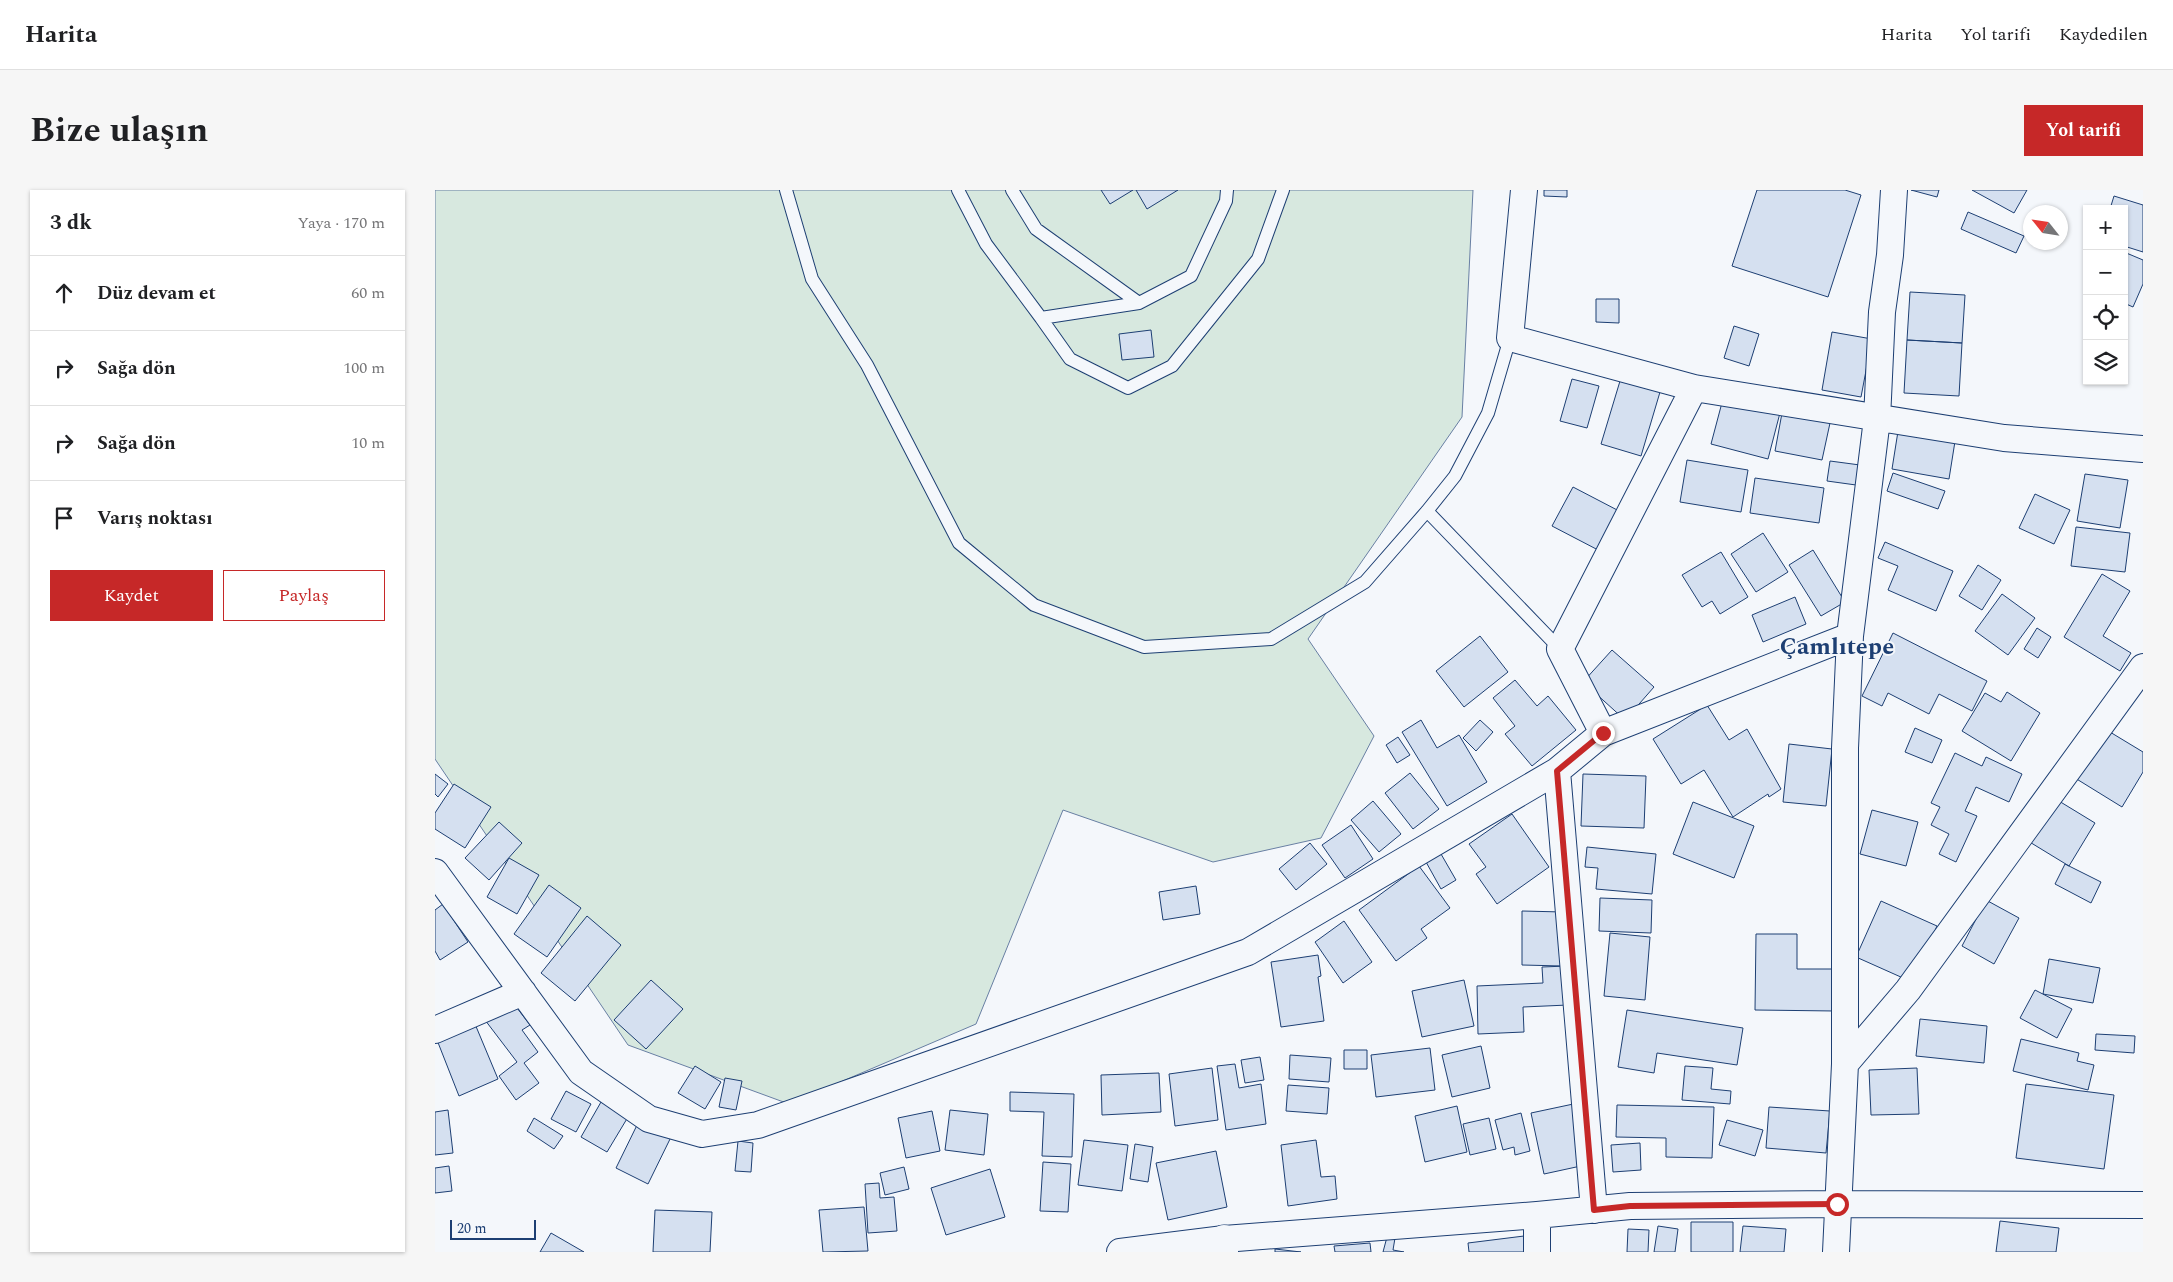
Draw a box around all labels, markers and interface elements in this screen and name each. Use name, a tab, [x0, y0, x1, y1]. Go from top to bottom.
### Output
text: Harita	[25, 17, 97, 53]
text: Harita	[1881, 21, 1932, 48]
text: Yol tarifi	[1960, 21, 2031, 48]
text: Kaydedilen	[2059, 21, 2148, 48]
text: Bize ulaşın	[30, 104, 208, 157]
button: Yol tarifi	[2024, 105, 2143, 156]
north arrow	[2023, 205, 2068, 250]
map controls	[2083, 205, 2128, 385]
button: +	[2083, 205, 2128, 250]
text: 3 dk	[50, 207, 92, 239]
text: Yaya · 170 m	[298, 211, 385, 235]
button: −	[2083, 250, 2128, 295]
icon: ahead	[50, 279, 78, 307]
text: Düz devam et	[97, 279, 216, 308]
text: 60 m	[351, 281, 385, 305]
button: locate	[2083, 295, 2128, 340]
button: layers	[2083, 340, 2128, 385]
icon: right	[50, 354, 78, 382]
text: Sağa dön	[97, 354, 176, 383]
text: 100 m	[343, 356, 385, 380]
icon: right	[50, 429, 78, 457]
text: Sağa dön	[97, 429, 176, 458]
text: 10 m	[351, 431, 385, 455]
icon: arrive	[50, 504, 78, 532]
text: Varış noktası	[97, 504, 213, 533]
button: Kaydet	[50, 570, 213, 621]
button: Paylaş	[223, 570, 385, 621]
district label: Çamlıtepe	[1780, 629, 1894, 665]
route end	[1592, 722, 1615, 745]
route start	[1826, 1193, 1849, 1216]
scale bar	[450, 1217, 536, 1240]
text: 20 m	[457, 1218, 487, 1239]

